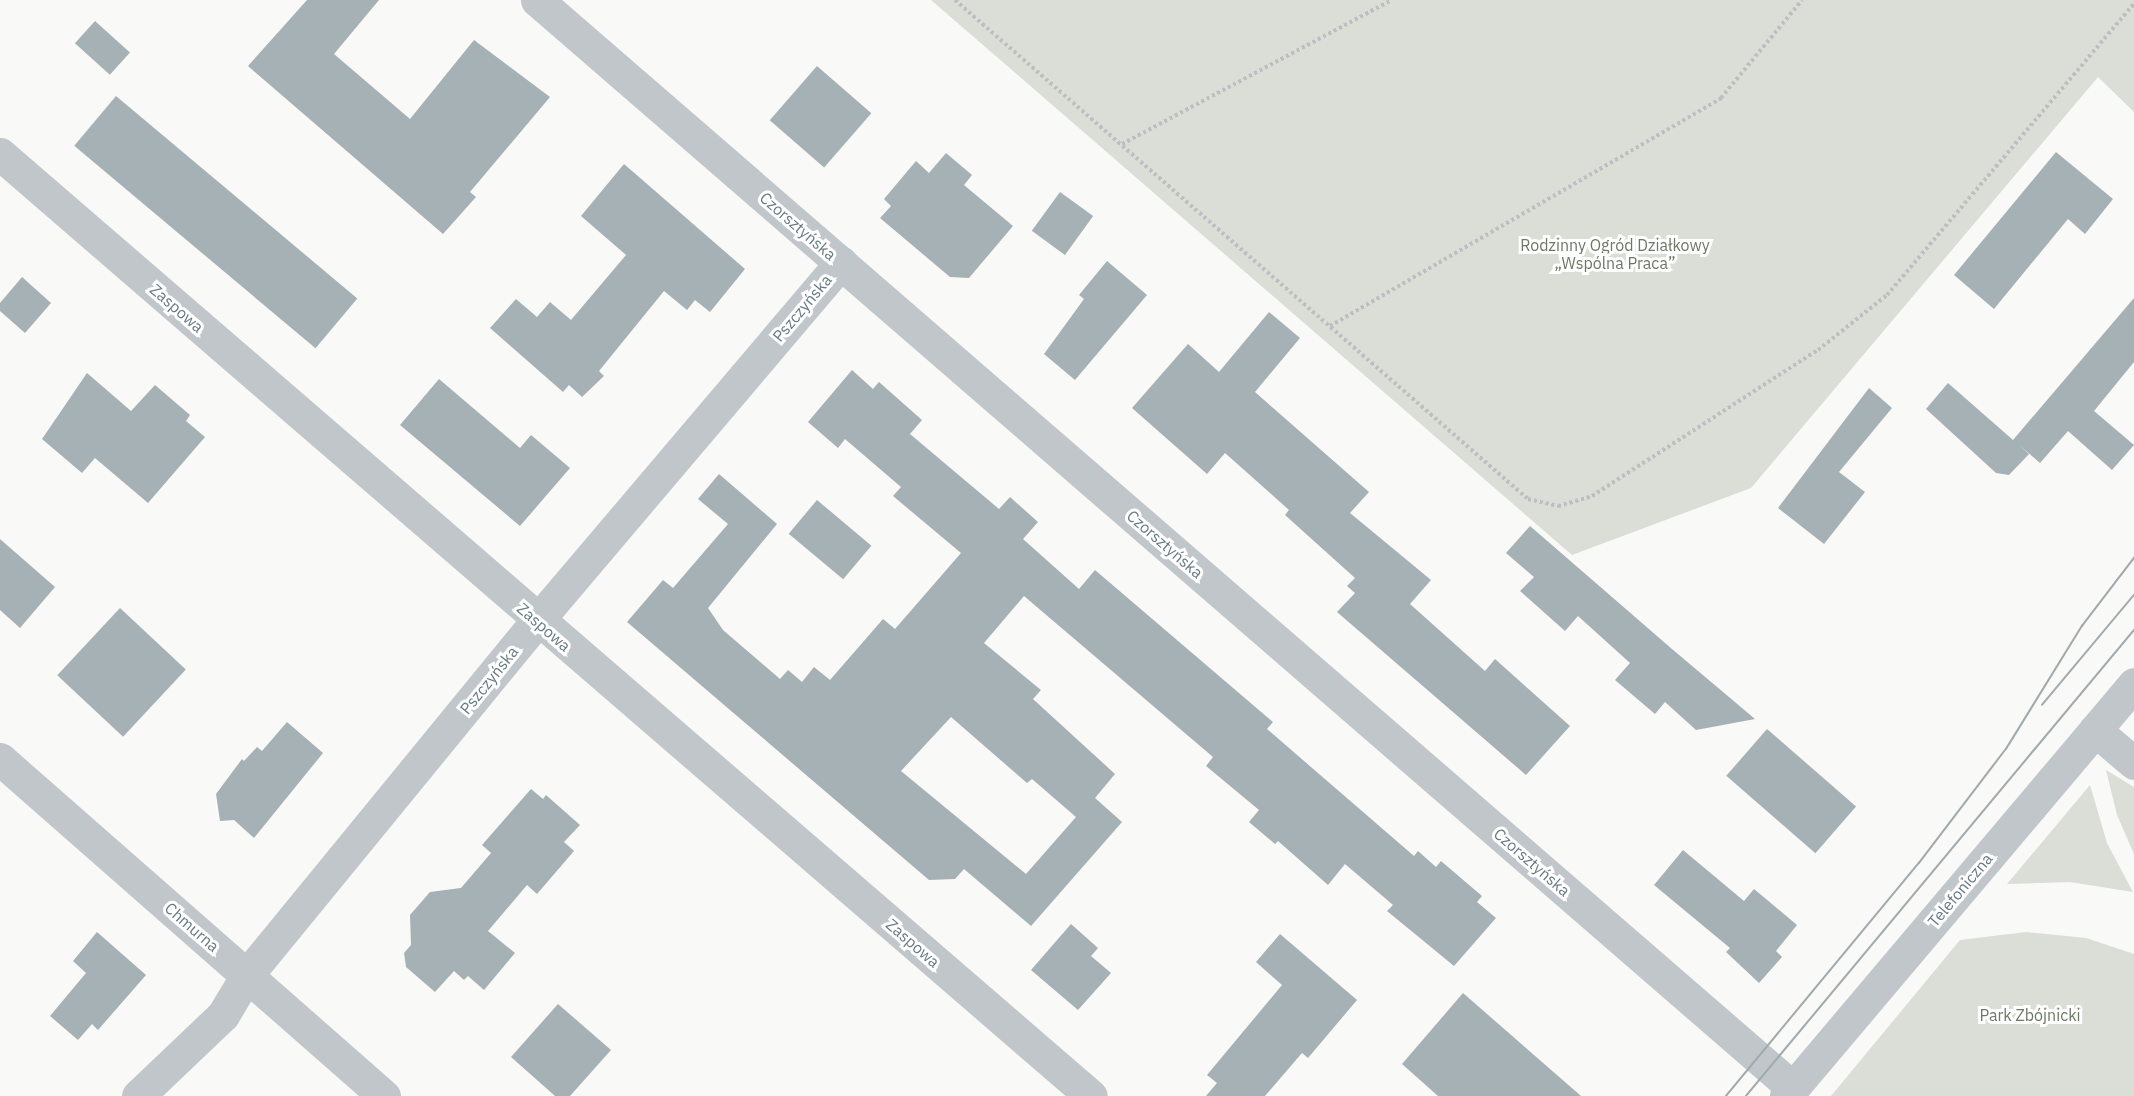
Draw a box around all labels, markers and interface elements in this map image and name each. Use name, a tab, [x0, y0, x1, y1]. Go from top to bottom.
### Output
street label: Czorsztyńska	[756, 188, 840, 264]
park label: Rodzinny Ogród Działkowy „Wspólna Praca”	[1520, 235, 1710, 273]
street label: Pszczyńska	[768, 271, 836, 345]
street label: Zaspowa	[146, 280, 208, 336]
street label: Czorsztyńska	[1123, 506, 1207, 582]
street label: Zaspowa	[513, 599, 575, 655]
street label: Pszczyńska	[456, 642, 522, 718]
street label: Czorsztyńska	[1490, 824, 1574, 900]
street label: Telefoniczna	[1924, 849, 1996, 931]
street label: Chmurna	[161, 898, 223, 956]
street label: Zaspowa	[882, 915, 944, 971]
park label: Park Zbójnicki	[1979, 1005, 2081, 1025]

